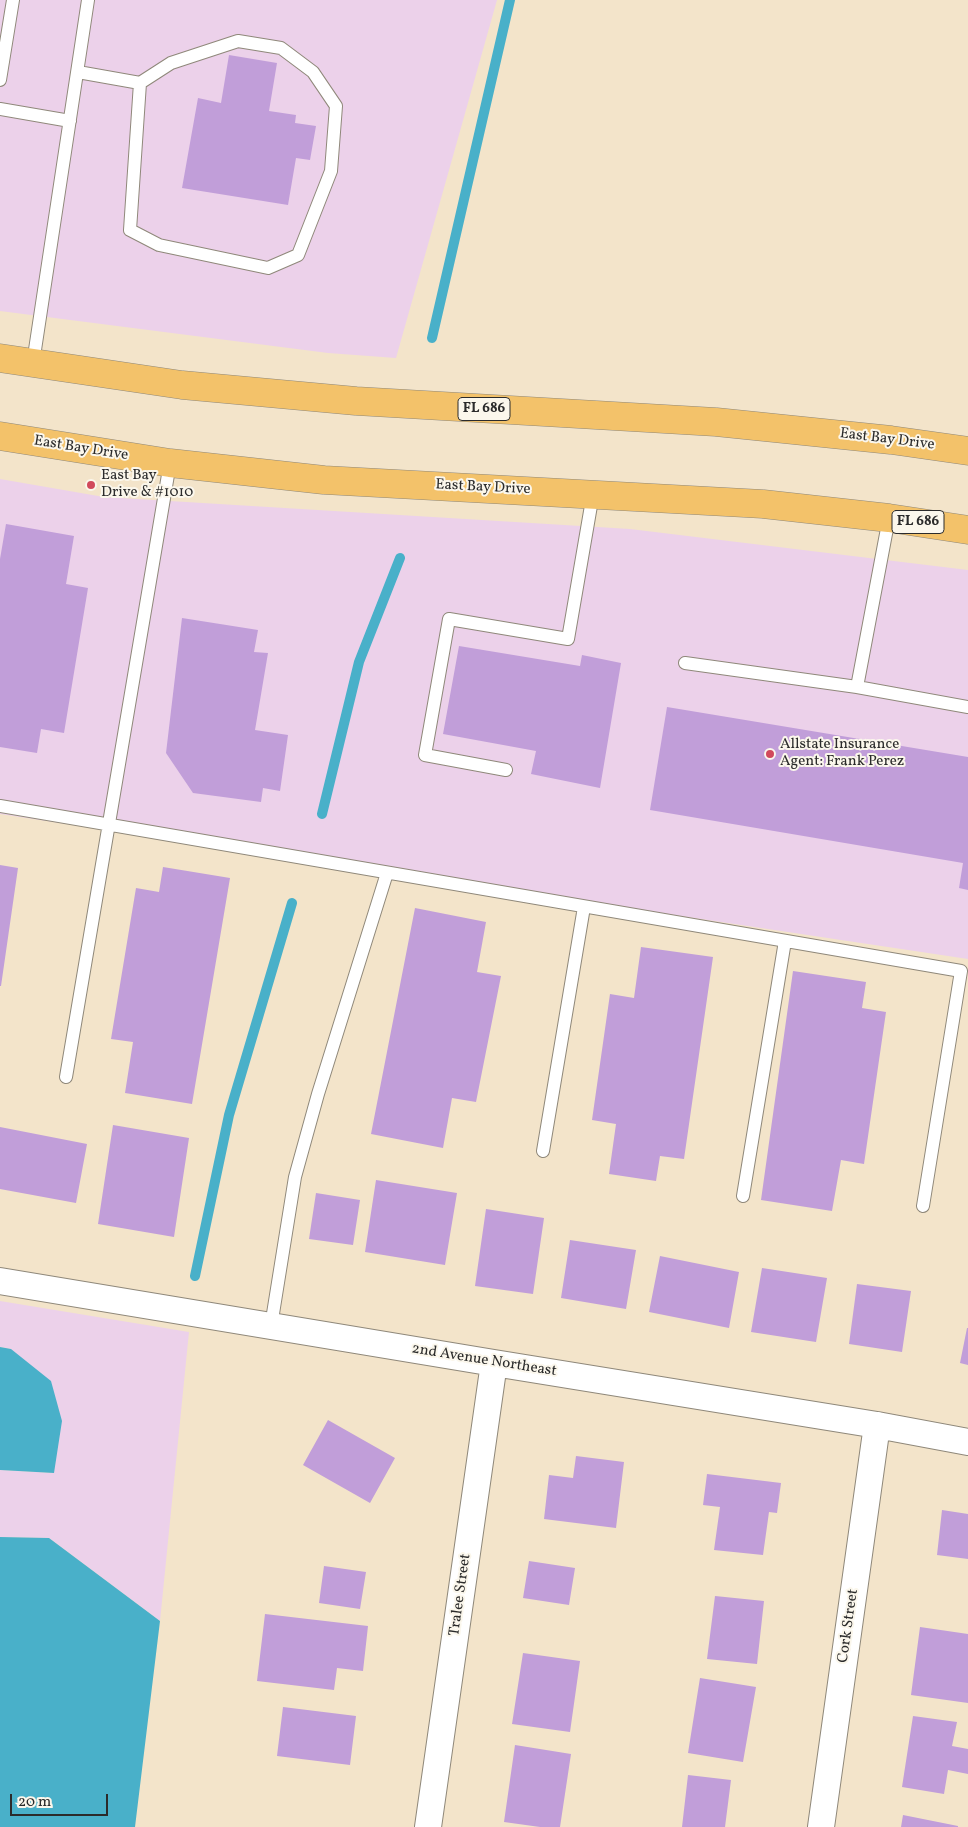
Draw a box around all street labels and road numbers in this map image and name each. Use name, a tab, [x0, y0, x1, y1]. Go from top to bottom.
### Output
road number: FL 686	[458, 398, 510, 420]
street label: East Bay Drive	[839, 425, 935, 455]
street label: East Bay Drive	[33, 433, 129, 465]
street label: East Bay Drive	[435, 477, 531, 499]
road number: FL 686	[892, 511, 944, 534]
street label: 2nd Avenue Northeast	[410, 1341, 558, 1381]
street label: Tralee Street	[446, 1553, 476, 1637]
street label: Cork Street	[835, 1588, 863, 1664]

